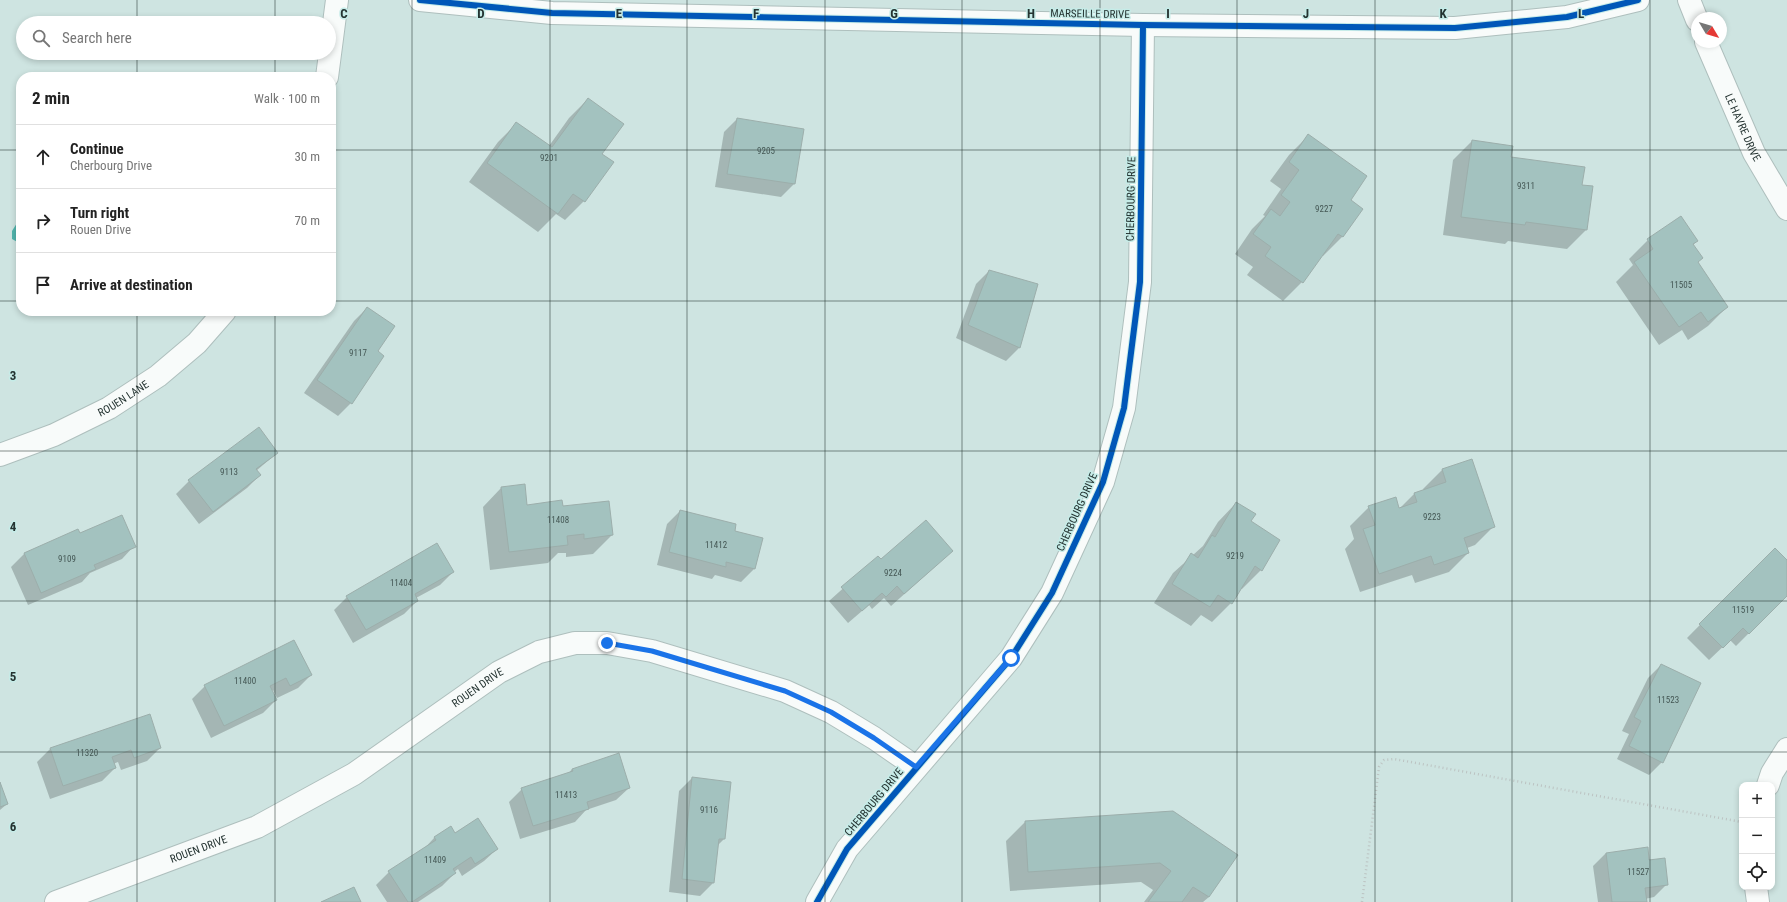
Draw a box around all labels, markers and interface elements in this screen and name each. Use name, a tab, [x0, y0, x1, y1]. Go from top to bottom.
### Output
text: C	[340, 6, 348, 21]
text: D	[477, 6, 485, 21]
text: E	[616, 6, 623, 21]
text: F	[753, 6, 759, 21]
text: G	[890, 6, 898, 21]
text: H	[1027, 6, 1035, 21]
text: I	[1166, 6, 1170, 21]
text: J	[1303, 6, 1309, 21]
text: K	[1439, 6, 1447, 21]
text: L	[1578, 6, 1584, 21]
street label: MARSEILLE DRIVE	[1050, 7, 1130, 21]
north arrow	[1691, 12, 1727, 48]
search box	[16, 16, 336, 60]
icon: search	[30, 27, 52, 49]
text: Search here	[62, 29, 132, 47]
text: 2 min	[32, 88, 70, 108]
text: Walk · 100 m	[254, 91, 320, 106]
street label: LE HAVRE DRIVE	[1723, 91, 1764, 164]
text: Continue	[70, 140, 124, 158]
icon: ahead	[32, 146, 54, 168]
house number: 9205	[757, 146, 775, 156]
text: 30 m	[294, 149, 320, 164]
house number: 9201	[540, 153, 558, 163]
street label: CHERBOURG DRIVE	[1124, 156, 1138, 241]
text: Cherbourg Drive	[70, 158, 152, 173]
house number: 9311	[1517, 181, 1535, 191]
text: Turn right	[70, 204, 129, 222]
house number: 9227	[1315, 204, 1333, 214]
icon: right	[32, 210, 54, 232]
text: 70 m	[294, 213, 320, 228]
text: Rouen Drive	[70, 222, 131, 237]
icon: arrive	[32, 274, 54, 296]
text: Arrive at destination	[70, 276, 193, 294]
house number: 11505	[1670, 280, 1693, 290]
house number: 9117	[349, 348, 367, 358]
text: 3	[10, 368, 16, 383]
street label: ROUEN LANE	[96, 377, 151, 419]
house number: 9113	[220, 467, 238, 477]
street label: CHERBOURG DRIVE	[1054, 470, 1100, 553]
house number: 9223	[1423, 512, 1441, 522]
house number: 11408	[547, 515, 569, 525]
text: 4	[10, 519, 17, 534]
house number: 11412	[705, 540, 728, 550]
house number: 9219	[1226, 551, 1244, 561]
house number: 9109	[58, 554, 76, 564]
house number: 9224	[884, 568, 902, 578]
house number: 11404	[390, 578, 413, 588]
house number: 11519	[1732, 605, 1754, 615]
route end	[598, 634, 616, 652]
route start	[1002, 649, 1020, 667]
street label: ROUEN DRIVE	[449, 664, 506, 710]
text: 5	[10, 669, 17, 684]
house number: 11400	[234, 676, 256, 686]
house number: 11523	[1657, 695, 1679, 705]
house number: 11320	[76, 748, 98, 758]
street label: CHERBOURG DRIVE	[842, 765, 906, 839]
map controls	[1739, 782, 1775, 890]
button: +	[1739, 782, 1775, 818]
house number: 11413	[555, 790, 577, 800]
house number: 9116	[700, 805, 718, 815]
button: −	[1739, 818, 1775, 854]
text: 6	[10, 819, 17, 834]
street label: ROUEN DRIVE	[168, 832, 229, 865]
button: locate	[1739, 854, 1775, 890]
house number: 11409	[424, 855, 446, 865]
house number: 11527	[1627, 867, 1650, 877]

